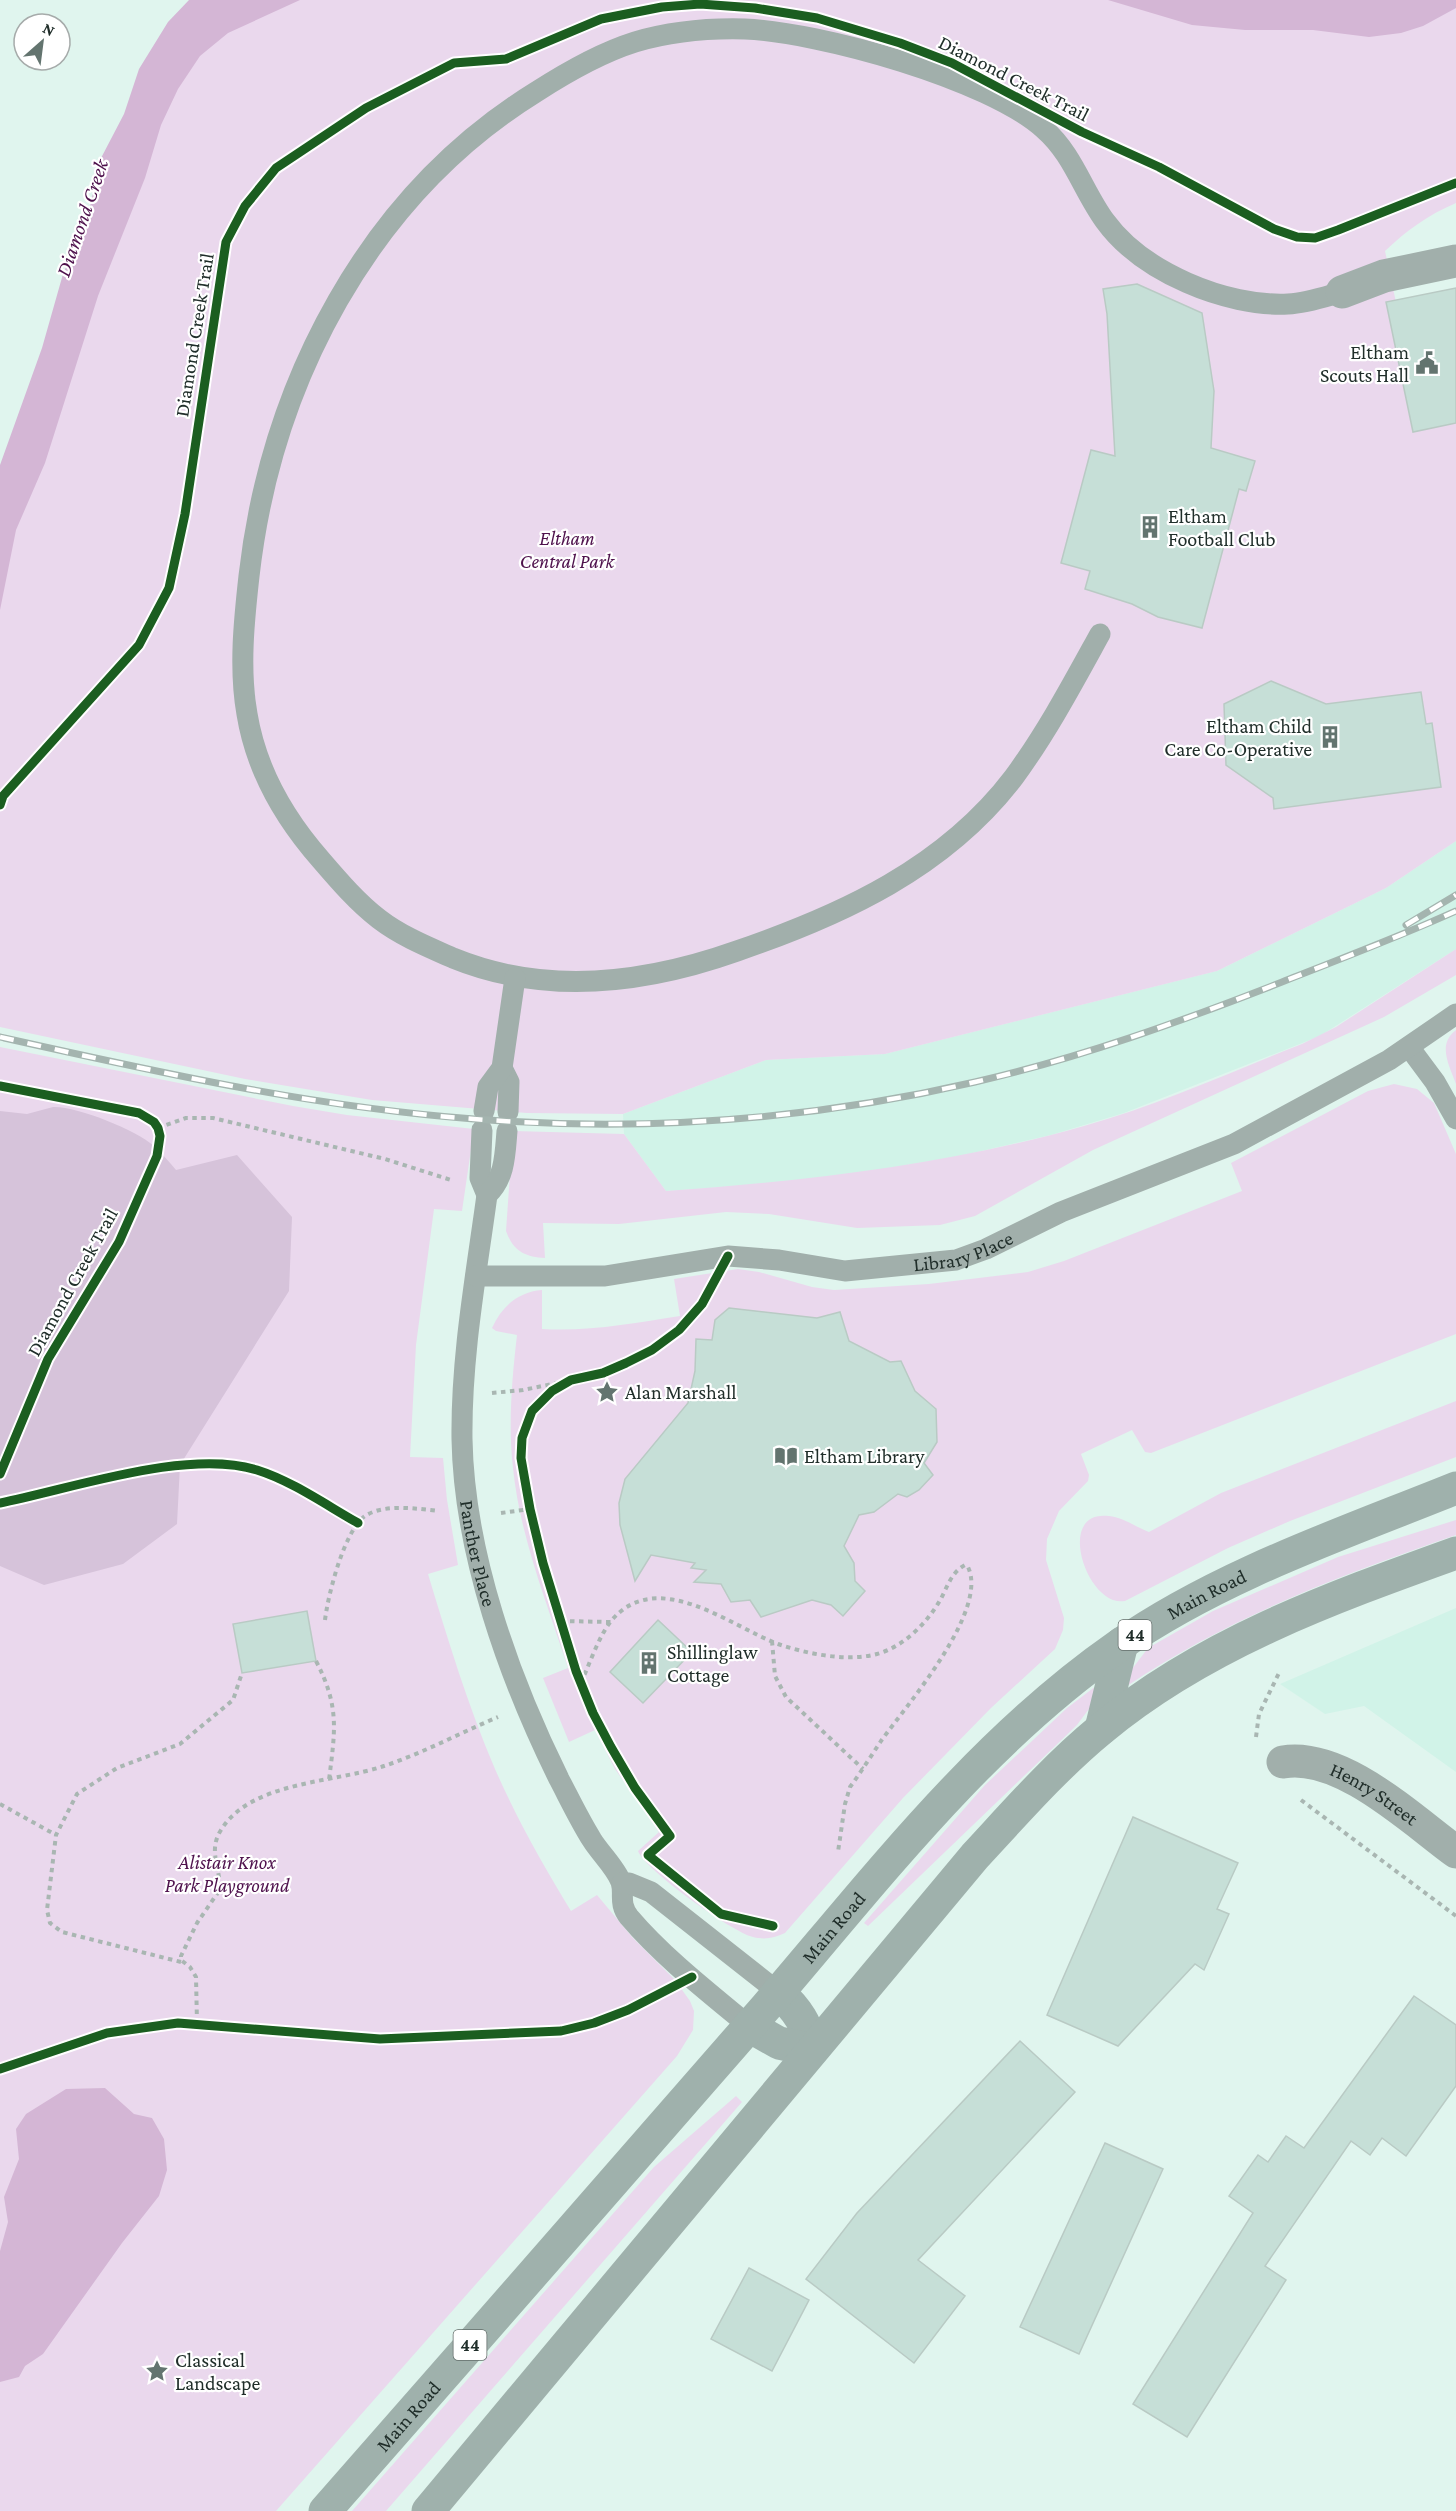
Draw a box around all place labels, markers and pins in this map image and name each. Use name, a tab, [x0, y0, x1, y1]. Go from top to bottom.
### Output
place label: Eltham Scouts Hall	[1320, 341, 1409, 386]
public building icon: Eltham Scouts Hall	[1414, 350, 1440, 376]
place label: Eltham Football Club	[1168, 505, 1276, 550]
building icon: Eltham Football Club	[1137, 514, 1163, 540]
place label: Eltham Child Care Co-Operative	[1164, 715, 1312, 761]
building icon: Eltham Child Care Co-Operative	[1317, 724, 1343, 750]
place icon: Alan Marshall	[594, 1379, 620, 1405]
place label: Alan Marshall	[625, 1381, 737, 1403]
library icon: Eltham Library	[773, 1443, 799, 1469]
place label: Eltham Library	[804, 1445, 925, 1468]
place label: Shillinglaw Cottage	[667, 1641, 758, 1687]
building icon: Shillinglaw Cottage	[636, 1650, 662, 1676]
place label: Classical Landscape	[175, 2349, 260, 2395]
place icon: Classical Landscape	[144, 2358, 170, 2384]

